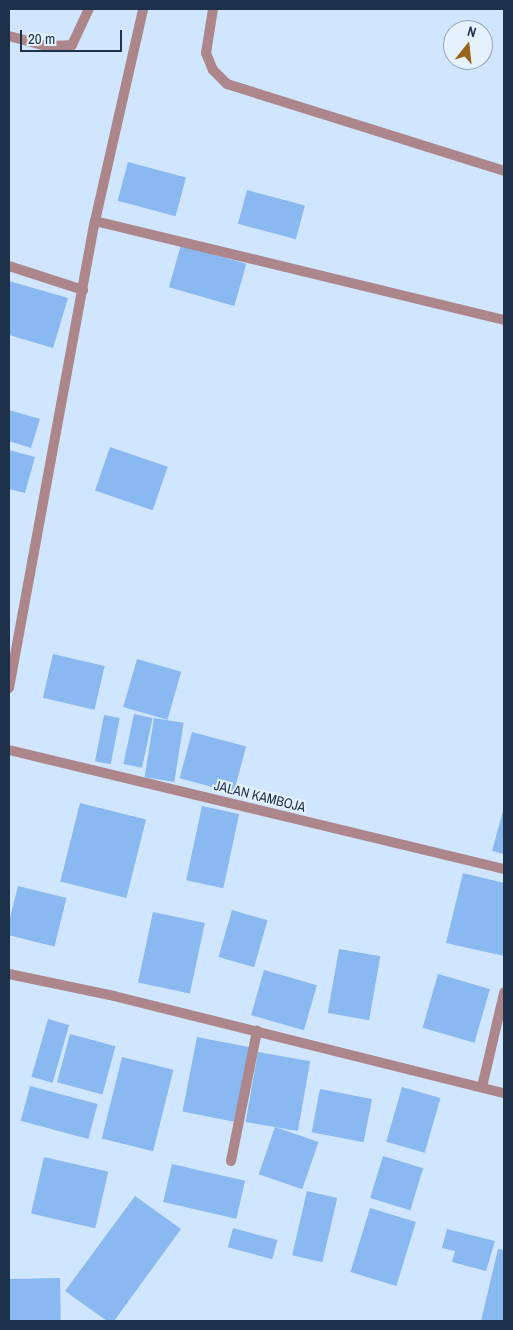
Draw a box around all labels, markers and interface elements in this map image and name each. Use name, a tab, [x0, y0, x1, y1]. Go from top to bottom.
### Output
scale bar	[22, 20, 125, 52]
north arrow	[443, 20, 493, 70]
text: N	[465, 22, 478, 41]
text: 20 m	[28, 28, 55, 49]
street label: JALAN KAMBOJA	[212, 777, 308, 815]

